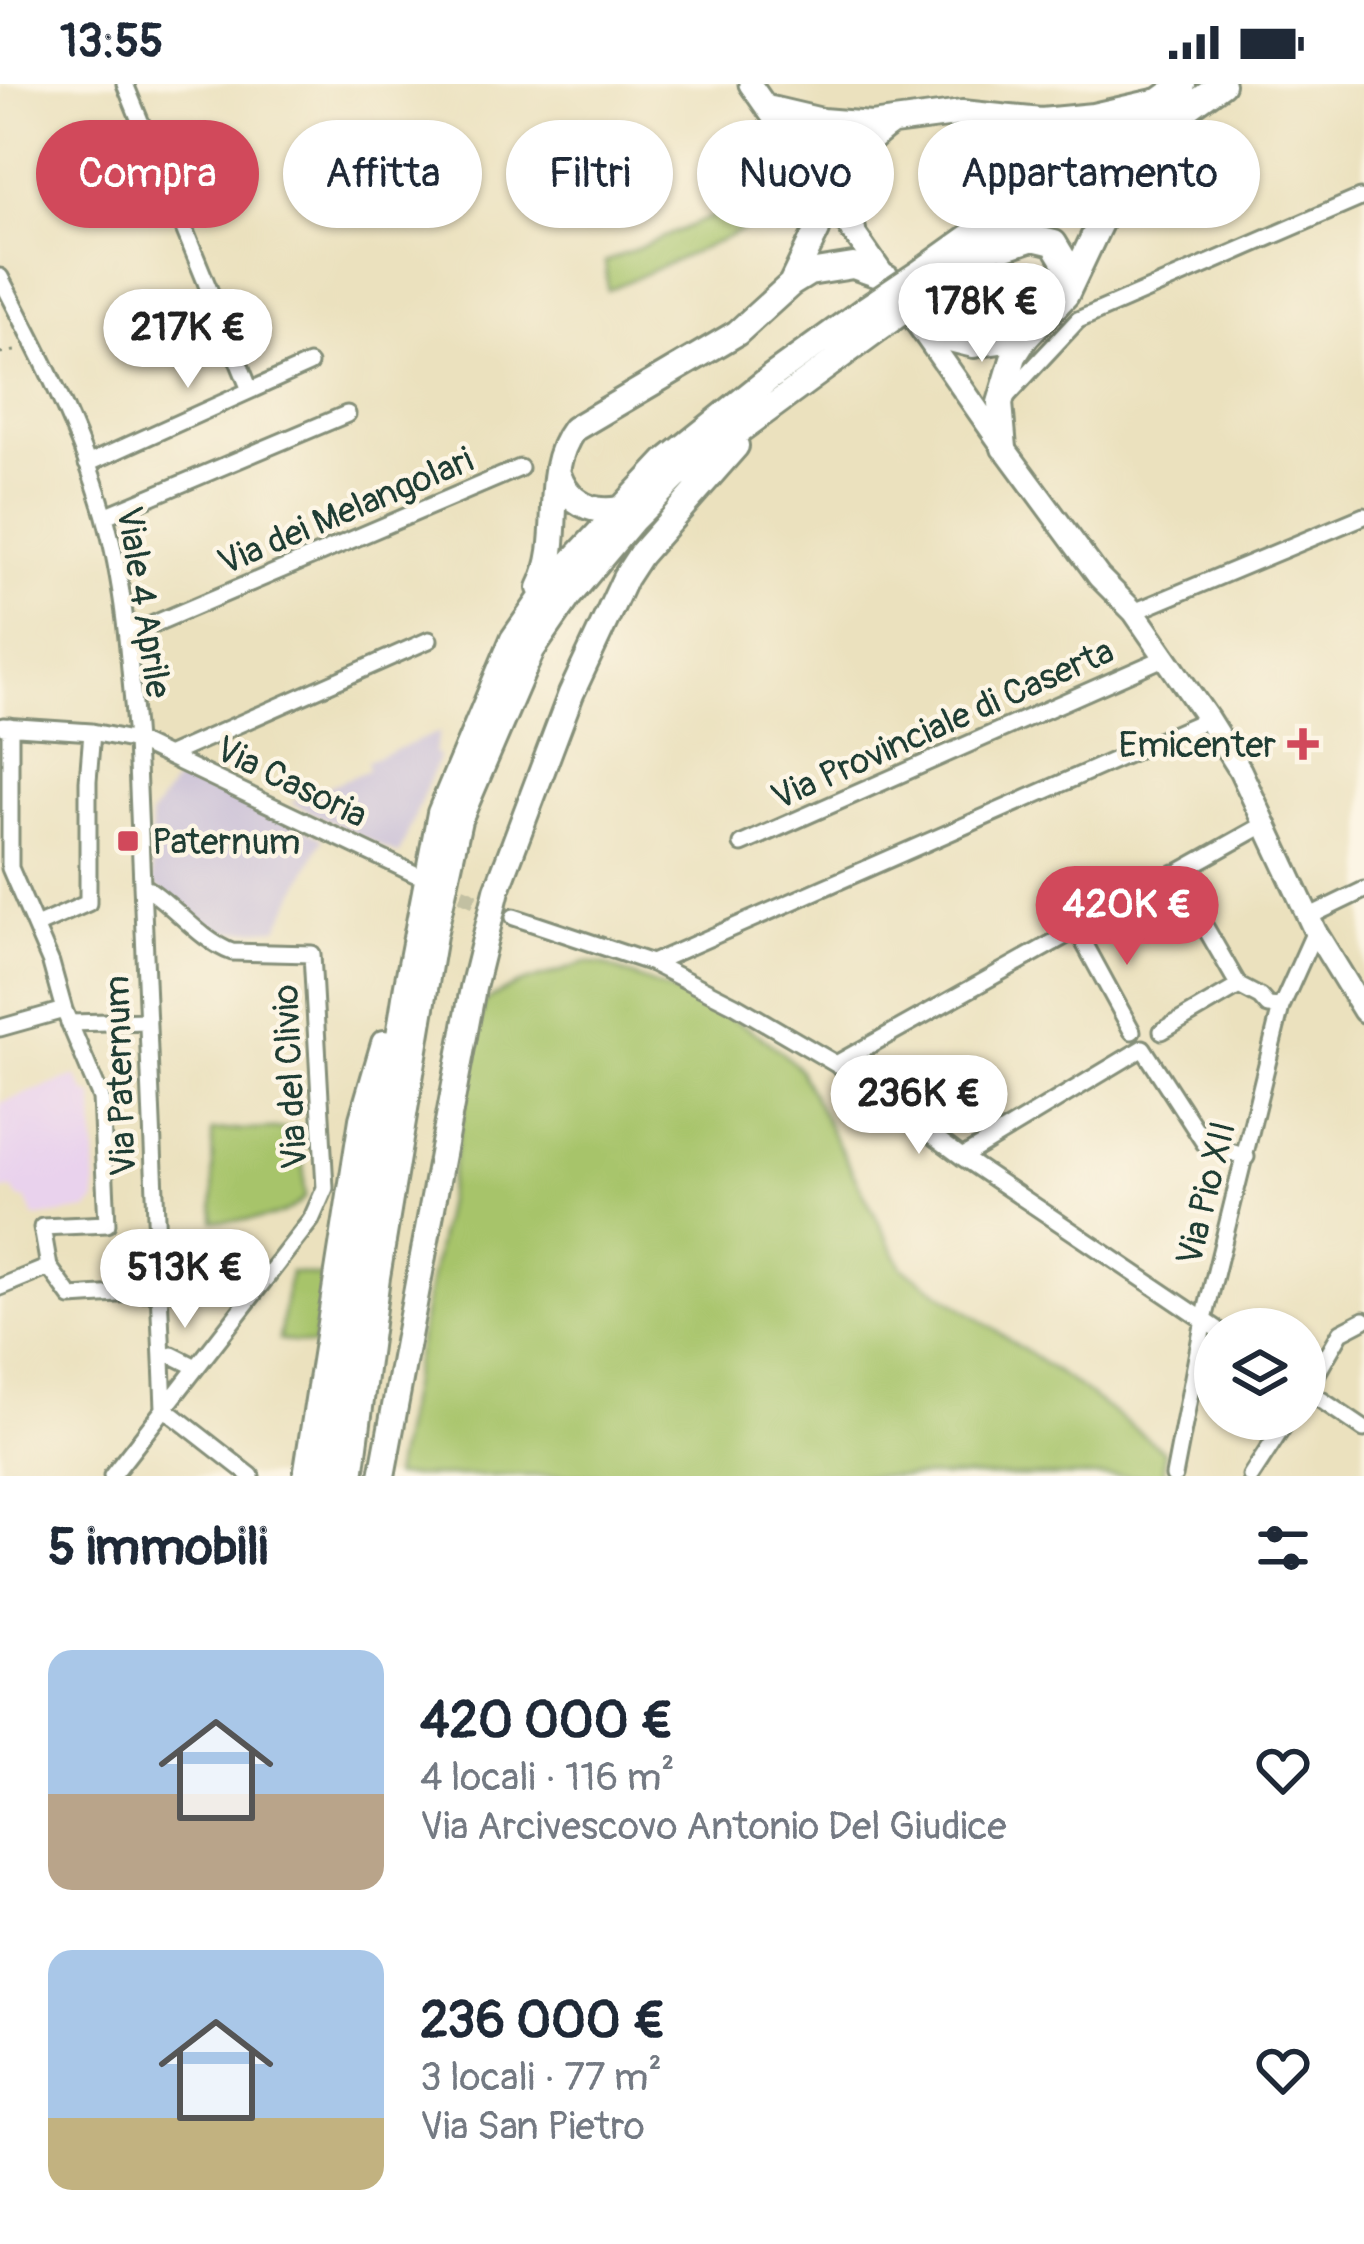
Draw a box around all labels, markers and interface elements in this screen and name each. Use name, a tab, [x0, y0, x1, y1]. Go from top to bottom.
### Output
text: 13:55	[60, 14, 164, 70]
chip: Compra	[36, 120, 259, 228]
chip: Affitta	[283, 120, 482, 228]
chip: Filtri	[506, 120, 673, 228]
chip: Nuovo	[697, 120, 894, 228]
chip: Appartamento	[918, 120, 1260, 228]
pin: 178K €	[884, 263, 1080, 365]
text: 178K €	[925, 277, 1039, 326]
pin: 217K €	[90, 289, 286, 391]
text: 217K €	[130, 303, 246, 352]
street label: Via dei Melangolari	[211, 437, 480, 585]
street label: Viale 4 Aprile	[106, 503, 181, 702]
street label: Via Provinciale di Caserta	[764, 629, 1121, 820]
place label: Emicenter	[1118, 723, 1276, 768]
street label: Via Casoria	[208, 726, 374, 838]
marker: Emicenter	[1287, 728, 1319, 760]
place label: Paternum	[152, 820, 301, 865]
marker: Paternum	[115, 828, 141, 854]
pin: 420K €	[1029, 866, 1225, 968]
text: 420K €	[1063, 880, 1191, 929]
street label: Via Paternum	[95, 975, 146, 1177]
street label: Via del Clivio	[263, 983, 318, 1170]
pin: 236K €	[821, 1055, 1017, 1157]
text: 236K €	[858, 1069, 980, 1118]
street label: Via Pio XII	[1167, 1117, 1246, 1270]
pin: 513K €	[87, 1229, 283, 1331]
text: 513K €	[127, 1243, 243, 1292]
map controls	[1194, 1308, 1326, 1440]
button: layers	[1194, 1308, 1326, 1440]
icon: filters	[1250, 1515, 1316, 1581]
text: 5 immobili	[48, 1516, 268, 1580]
text: 420 000 €	[420, 1689, 673, 1753]
icon: home	[144, 1698, 288, 1842]
icon: heart	[1250, 1737, 1316, 1803]
text: 4 locali · 116 m²	[420, 1753, 675, 1802]
text: Via Arcivescovo Antonio Del Giudice	[420, 1802, 1007, 1851]
text: 236 000 €	[420, 1989, 665, 2053]
icon: home	[144, 1998, 288, 2142]
icon: heart	[1250, 2037, 1316, 2103]
text: 3 locali · 77 m²	[420, 2053, 662, 2102]
text: Via San Pietro	[420, 2102, 645, 2151]

